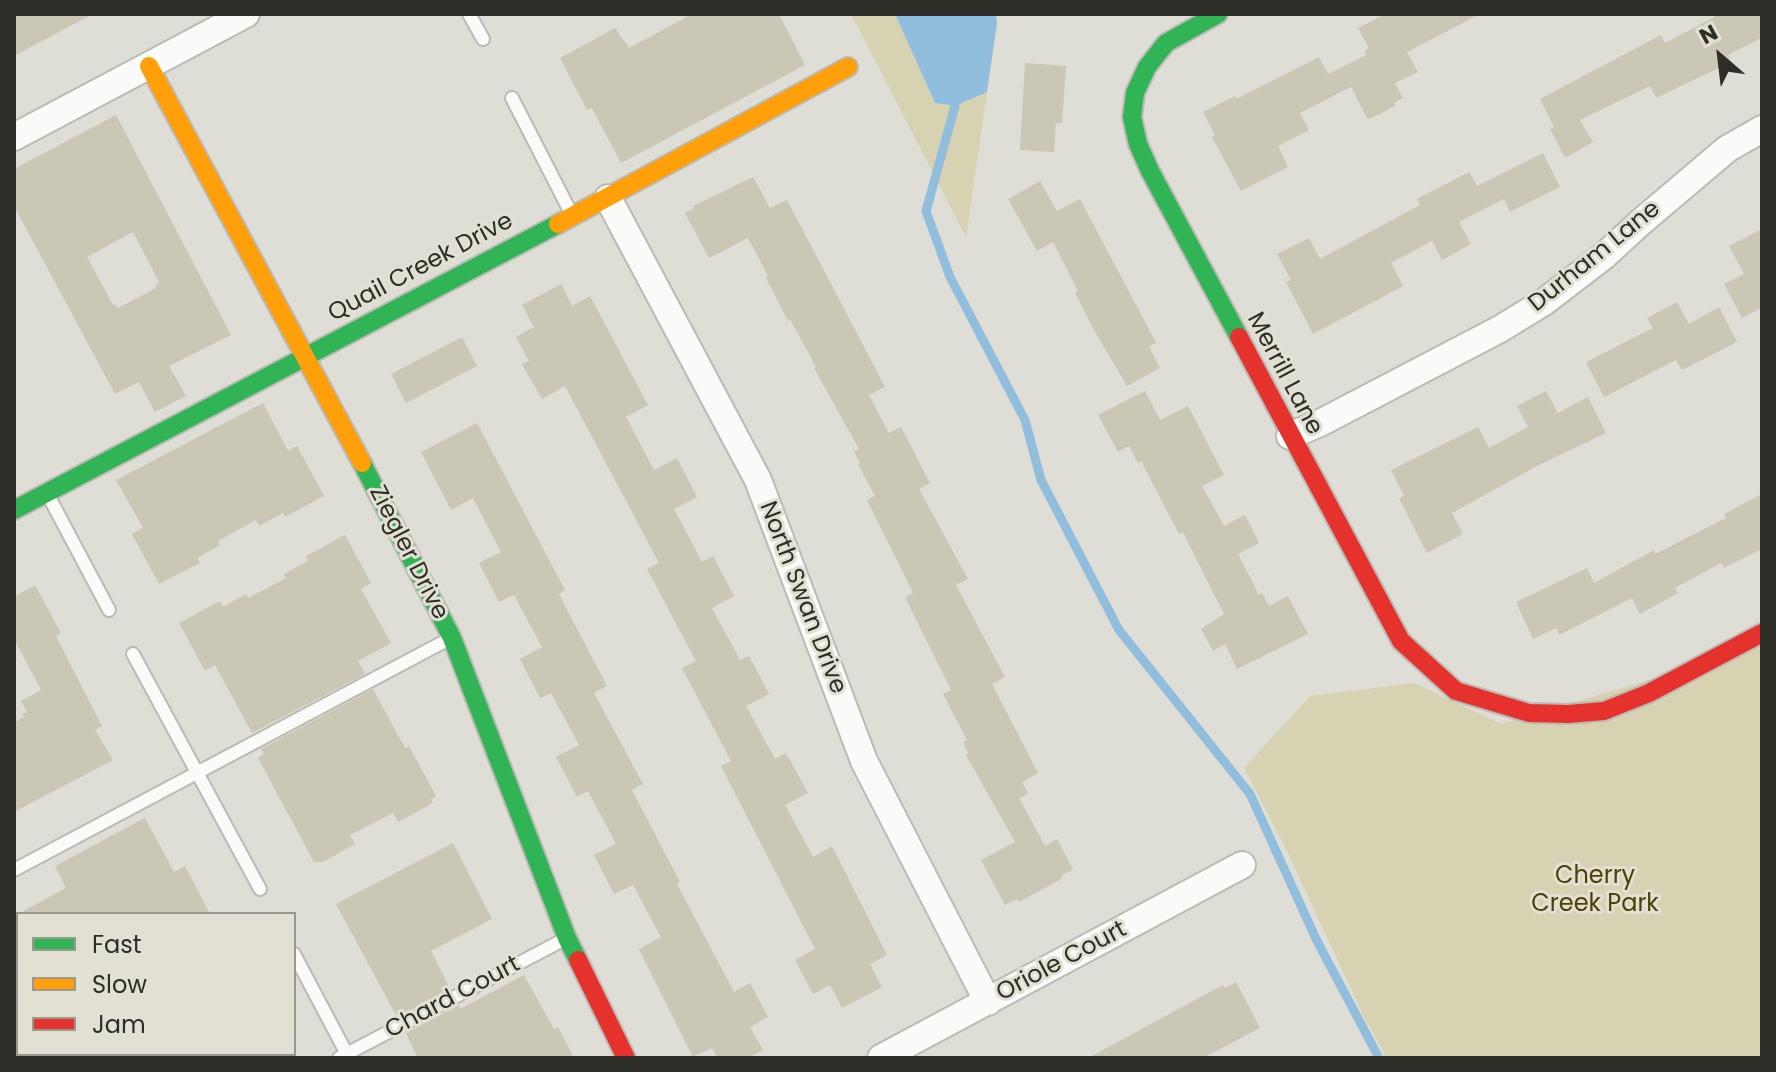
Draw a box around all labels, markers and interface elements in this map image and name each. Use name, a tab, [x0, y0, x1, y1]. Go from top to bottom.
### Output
north arrow	[1680, 16, 1760, 96]
text: N	[1694, 17, 1723, 52]
street label: Durham Lane	[1523, 195, 1667, 319]
street label: Quail Creek Drive	[324, 207, 518, 329]
street label: Merrill Lane	[1240, 308, 1328, 440]
street label: Ziegler Drive	[362, 481, 454, 625]
street label: North Swan Drive	[752, 498, 852, 698]
park label: Cherry Creek Park	[1531, 863, 1659, 919]
legend	[16, 912, 296, 1056]
street label: Oriole Court	[992, 916, 1132, 1008]
text: Fast	[92, 928, 142, 961]
street label: Chard Court	[381, 950, 525, 1046]
text: Slow	[92, 968, 147, 1001]
text: Jam	[92, 1008, 146, 1041]

